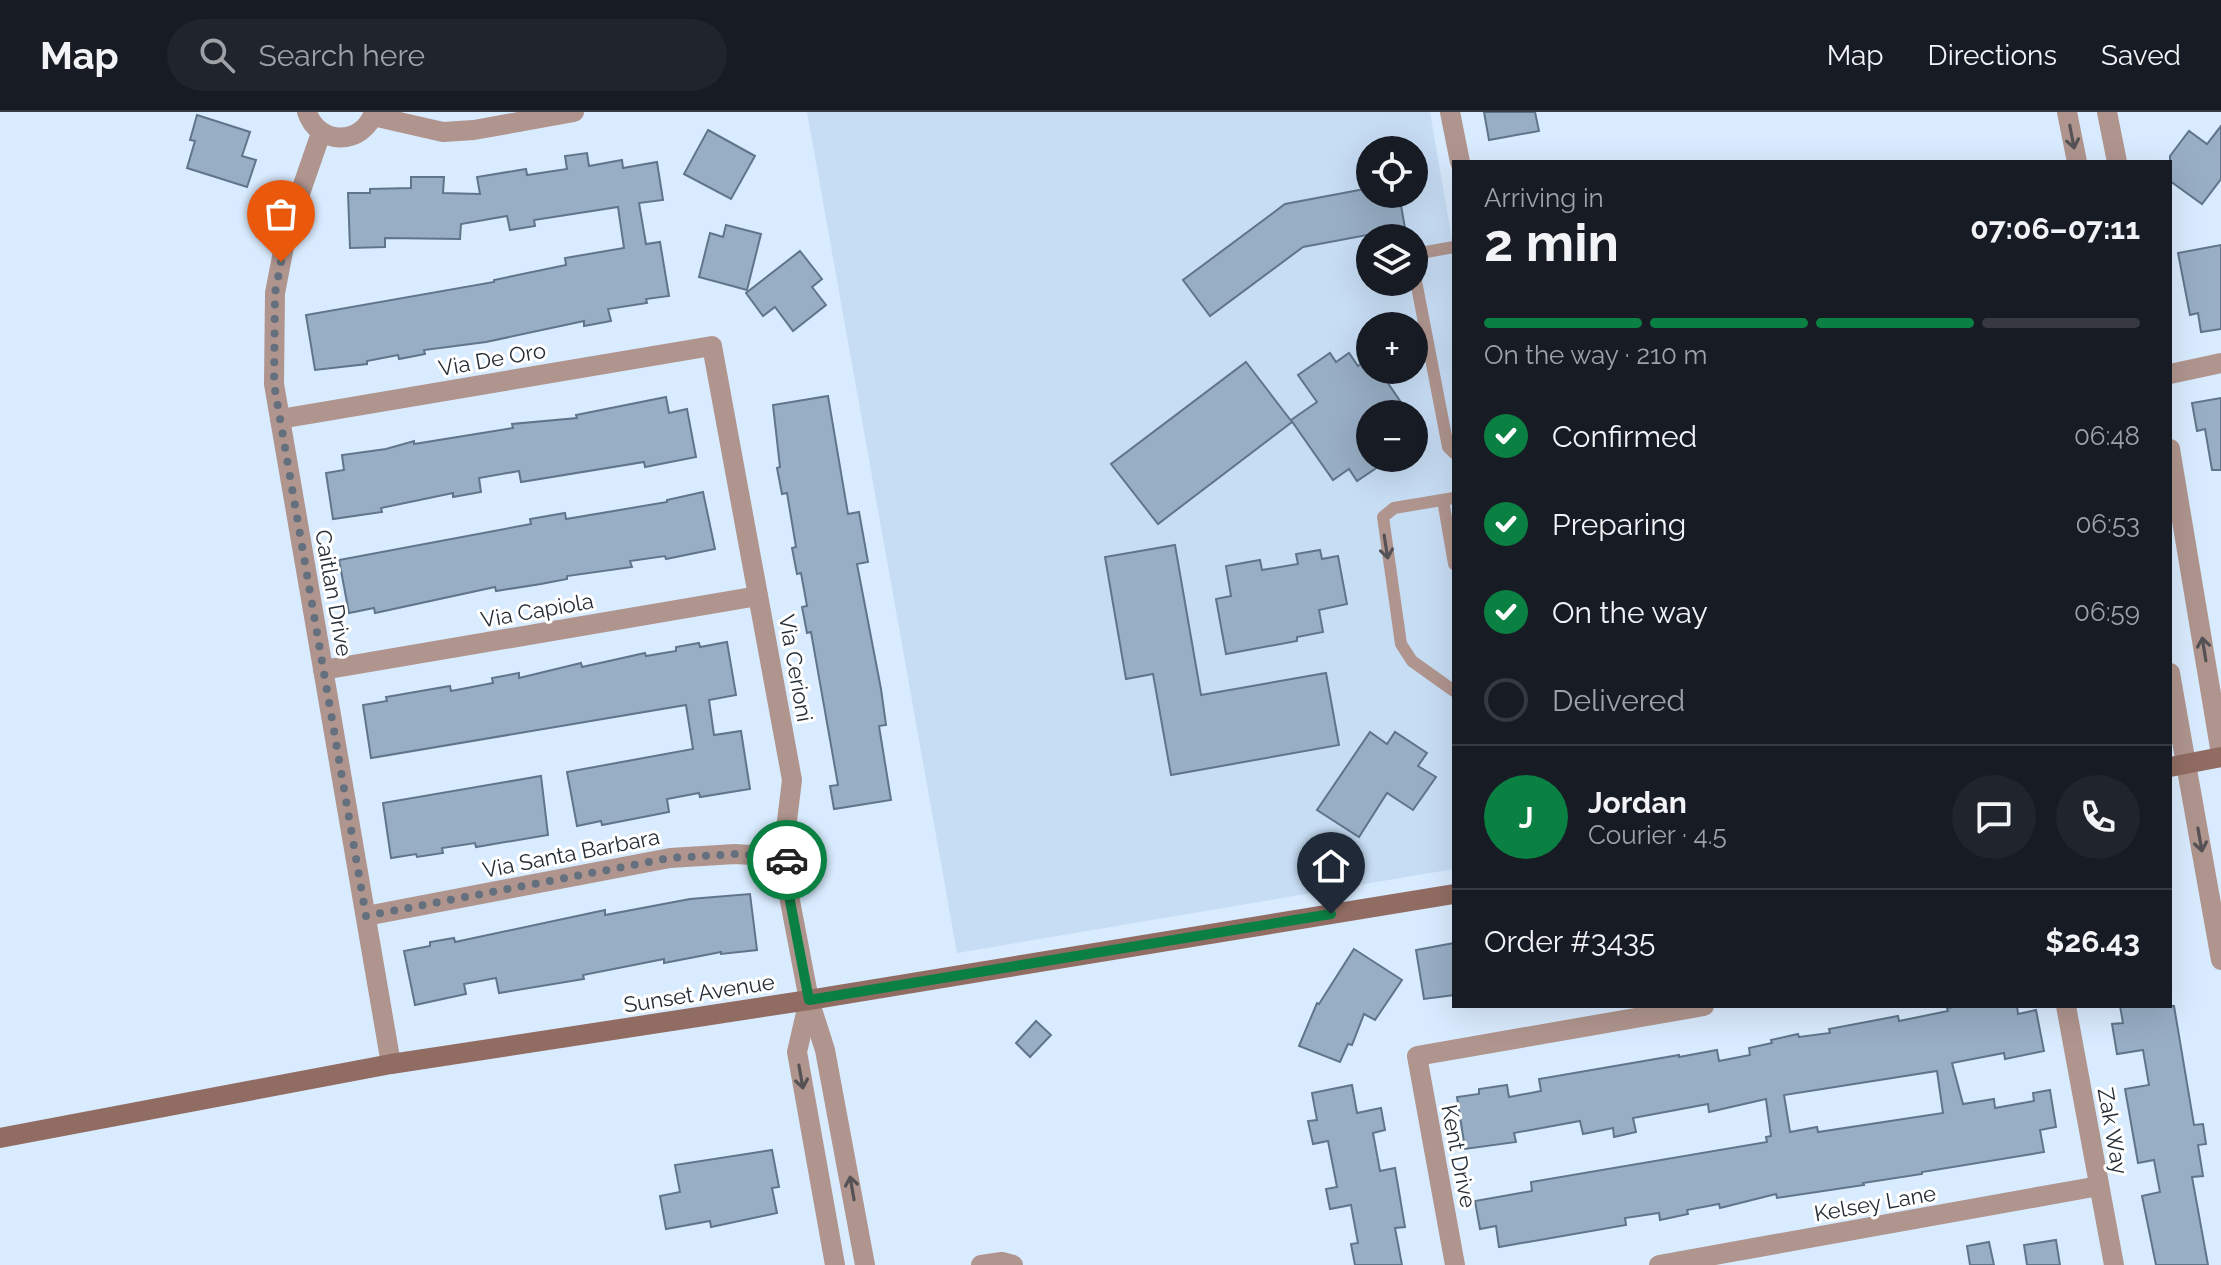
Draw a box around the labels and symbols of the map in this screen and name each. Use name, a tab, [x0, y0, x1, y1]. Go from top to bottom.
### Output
one-way arrow	[2065, 124, 2080, 149]
pin	[247, 180, 315, 262]
street label: Via De Oro	[436, 337, 548, 381]
street label: Caitlan Drive	[310, 528, 358, 658]
one-way arrow	[1379, 534, 1394, 559]
street label: Via Capiola	[479, 587, 595, 633]
street label: Via Cerioni	[774, 612, 818, 724]
one-way arrow	[2196, 637, 2211, 662]
courier	[747, 820, 827, 900]
street label: Via Santa Barbara	[480, 823, 662, 883]
one-way arrow	[2193, 827, 2208, 853]
pin	[1297, 832, 1365, 914]
street label: Sunset Avenue	[622, 968, 776, 1018]
one-way arrow	[794, 1063, 809, 1089]
street label: Zak Way	[2093, 1086, 2133, 1177]
street label: Kent Drive	[1436, 1102, 1482, 1210]
one-way arrow	[843, 1176, 858, 1201]
street label: Kelsey Lane	[1812, 1179, 1938, 1226]

